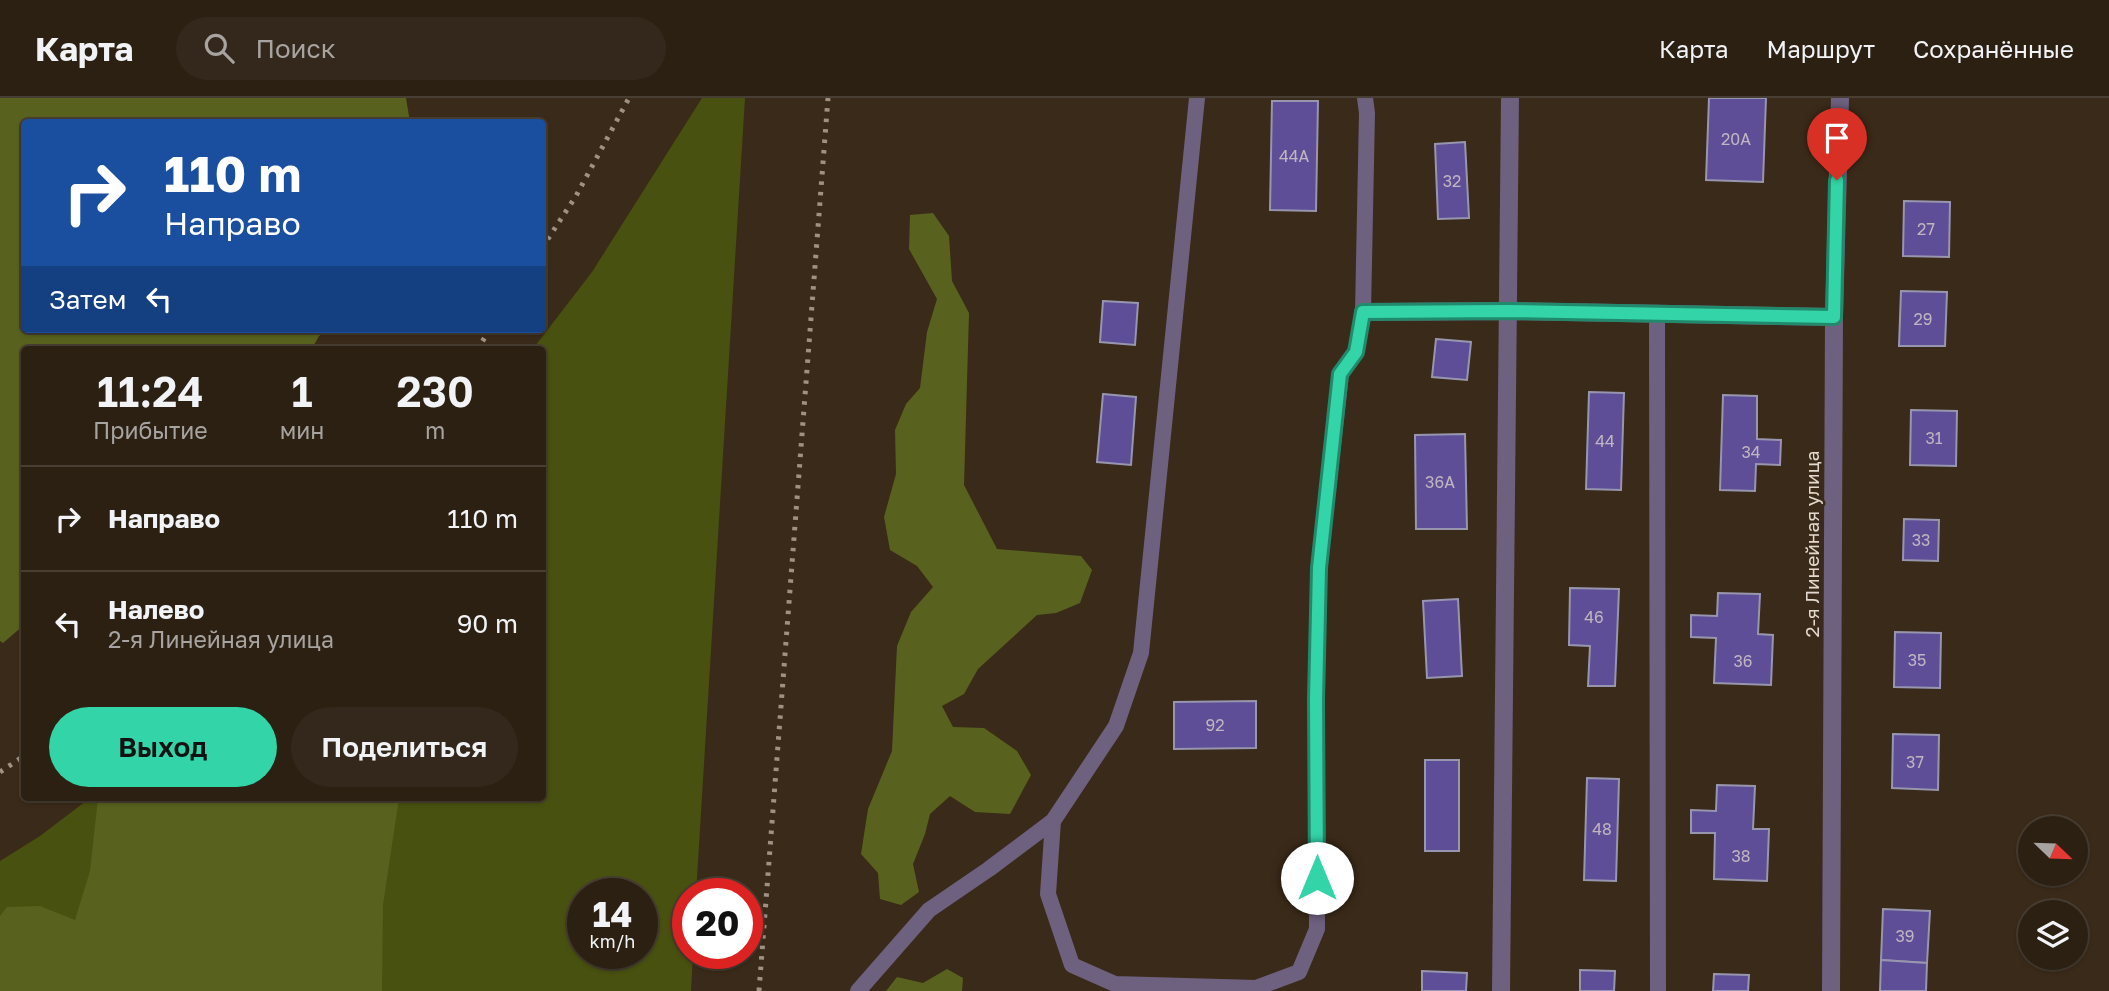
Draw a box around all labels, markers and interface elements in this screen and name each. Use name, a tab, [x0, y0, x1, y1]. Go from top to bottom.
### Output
search box	[176, 17, 666, 80]
text: Карта	[35, 29, 134, 68]
icon: search	[200, 29, 238, 67]
text: Поиск	[256, 33, 336, 64]
text: Карта	[1659, 34, 1729, 63]
text: Маршрут	[1767, 34, 1875, 63]
text: Сохранённые	[1913, 34, 2074, 63]
pin	[1807, 108, 1867, 180]
icon: arrive	[1818, 119, 1856, 157]
house number: 20А	[1721, 129, 1751, 149]
text: 110 m	[164, 144, 301, 203]
house number: 44А	[1279, 146, 1309, 166]
icon: right	[49, 147, 140, 238]
house number: 32	[1443, 171, 1461, 191]
text: Направо	[164, 204, 301, 242]
house number: 27	[1917, 219, 1935, 239]
icon: left	[140, 280, 178, 318]
text: Затем	[49, 284, 126, 315]
house number: 29	[1914, 309, 1932, 329]
text: 11:24	[97, 366, 204, 416]
text: 1	[291, 366, 313, 416]
text: 230	[397, 366, 474, 416]
text: Прибытие	[93, 416, 208, 444]
text: мин	[280, 416, 324, 444]
text: m	[425, 416, 445, 444]
house number: 31	[1925, 428, 1943, 448]
house number: 44	[1595, 431, 1615, 451]
house number: 34	[1741, 442, 1761, 462]
street label: 2-я Линейная улица	[1800, 451, 1823, 637]
house number: 36А	[1425, 472, 1455, 492]
icon: right	[49, 500, 87, 538]
text: Направо	[108, 503, 220, 534]
text: 110 m	[447, 503, 518, 534]
house number: 33	[1912, 530, 1930, 550]
text: Налево	[108, 594, 204, 625]
icon: left	[49, 605, 87, 643]
house number: 46	[1584, 607, 1604, 627]
text: 90 m	[457, 608, 518, 639]
text: 2-я Линейная улица	[108, 625, 334, 653]
house number: 35	[1908, 650, 1926, 670]
house number: 36	[1733, 651, 1753, 671]
button: Выход	[49, 707, 277, 787]
button: Поделиться	[291, 707, 518, 787]
house number: 92	[1206, 715, 1224, 735]
house number: 37	[1906, 752, 1924, 772]
north arrow	[2018, 816, 2088, 886]
map controls	[2018, 816, 2088, 970]
house number: 48	[1592, 819, 1612, 839]
position arrow	[1280, 841, 1354, 915]
house number: 38	[1731, 846, 1751, 866]
speed limit sign: 20	[672, 878, 763, 969]
text: 14	[593, 893, 632, 935]
button: layers	[2018, 900, 2088, 970]
house number: 39	[1895, 926, 1915, 946]
text: km/h	[590, 930, 635, 952]

